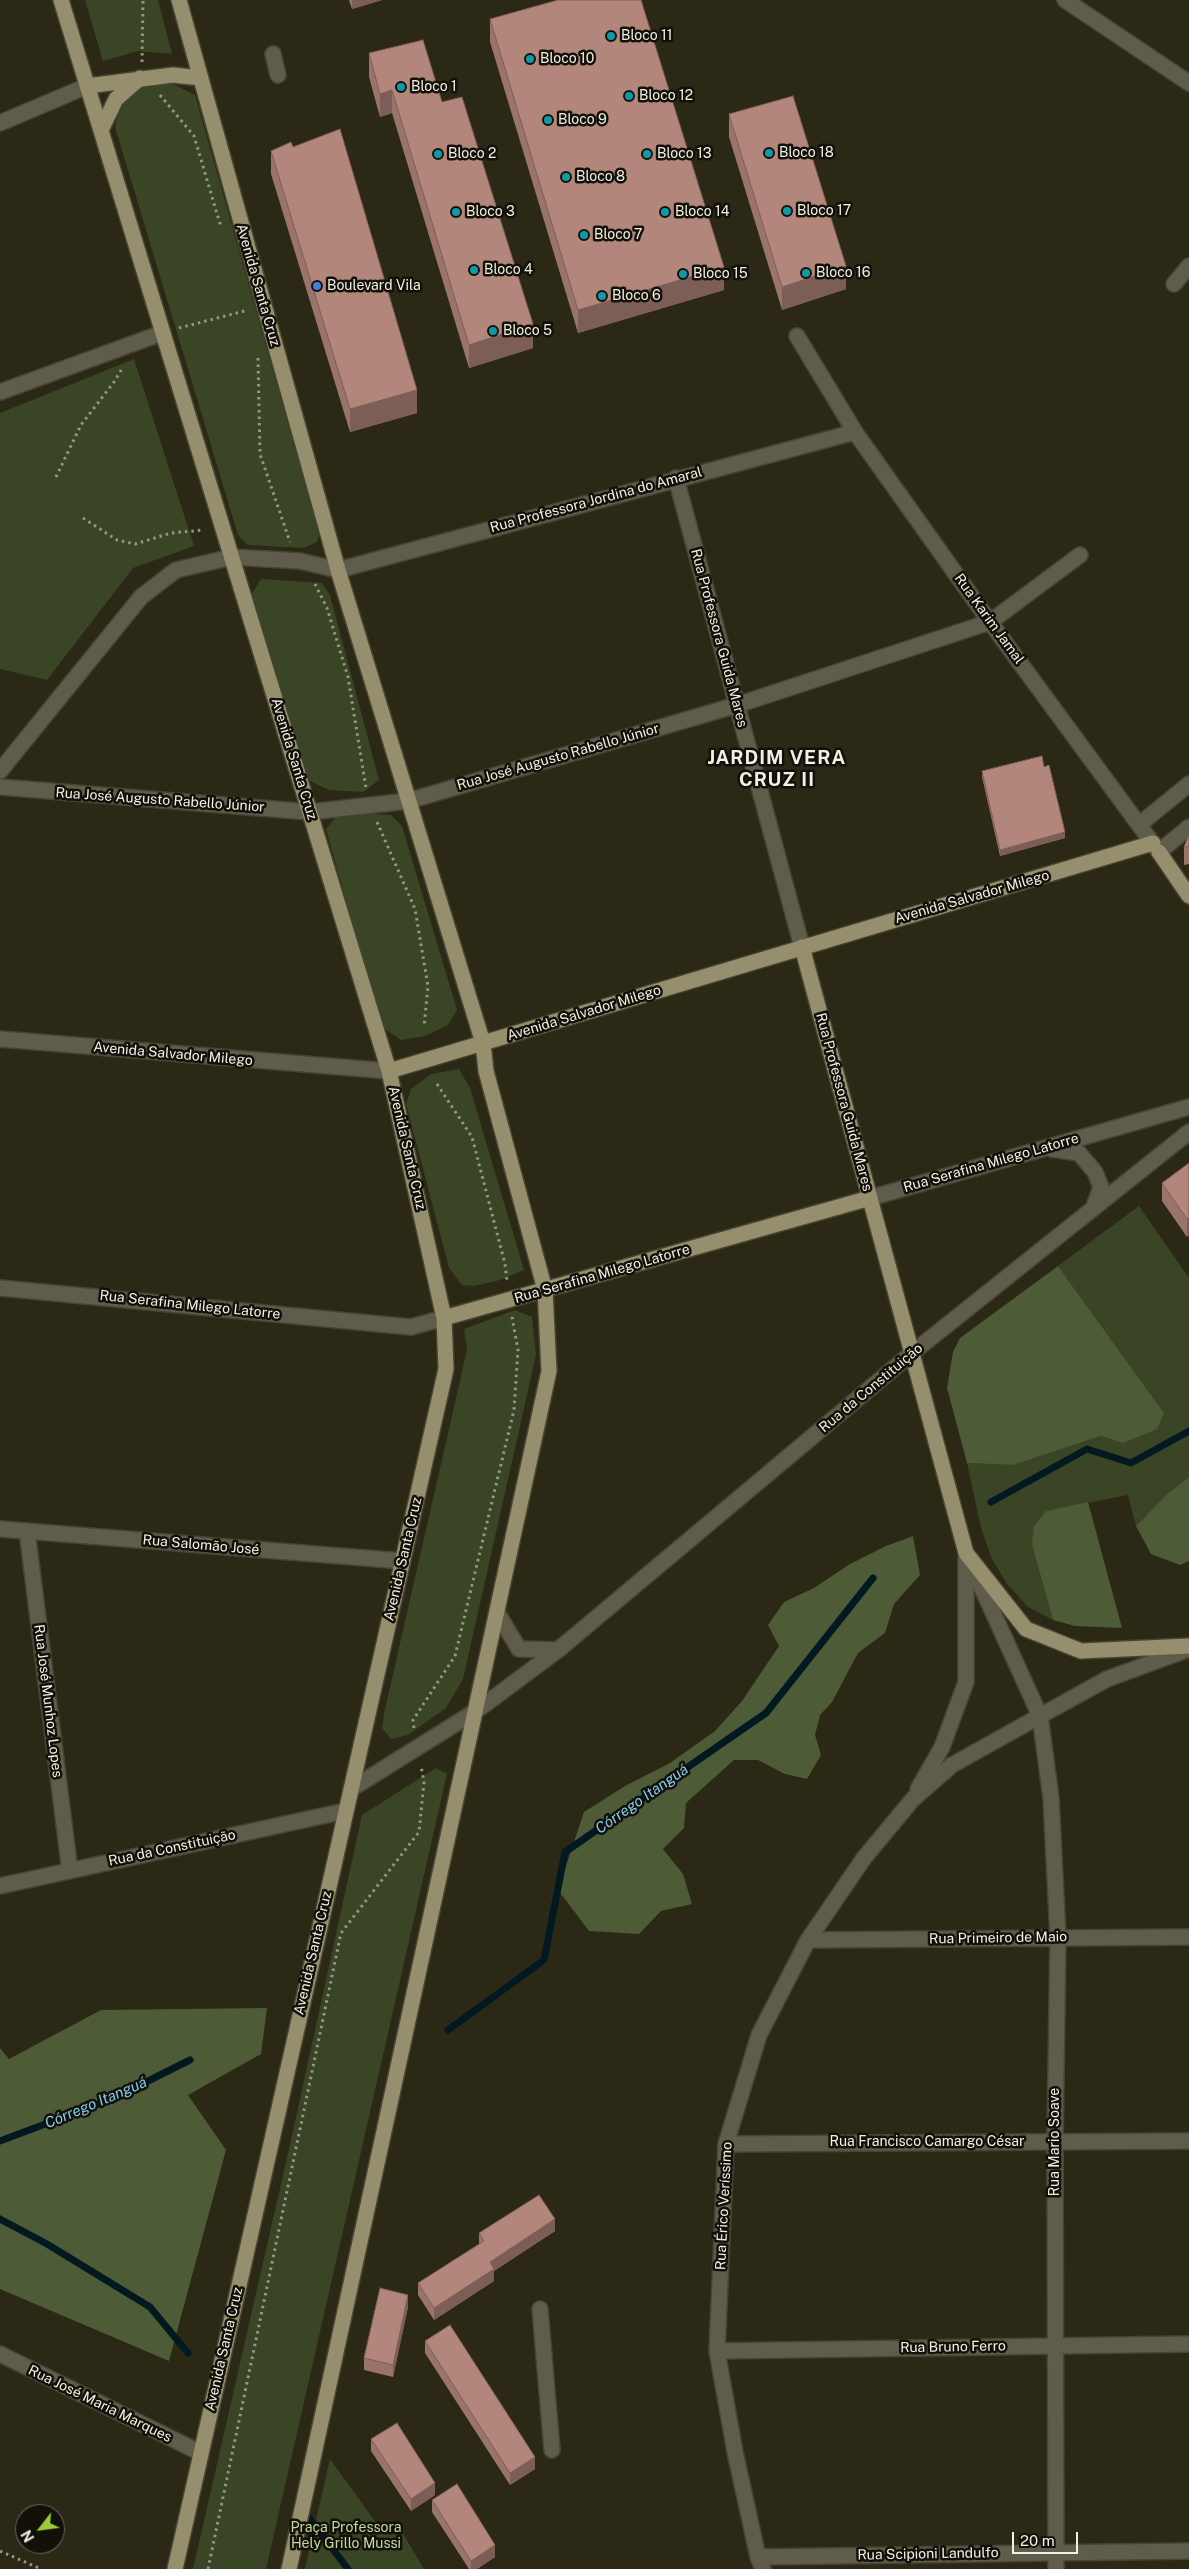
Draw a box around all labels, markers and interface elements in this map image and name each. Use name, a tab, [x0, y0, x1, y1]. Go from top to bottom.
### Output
place label: Bloco 11	[621, 28, 672, 44]
marker: Bloco 11	[605, 30, 617, 42]
place label: Bloco 10	[540, 51, 594, 67]
marker: Bloco 10	[524, 53, 536, 65]
place label: Bloco 1	[411, 79, 457, 95]
marker: Bloco 1	[395, 81, 407, 93]
place label: Bloco 12	[639, 88, 693, 104]
marker: Bloco 12	[623, 90, 635, 102]
place label: Bloco 9	[558, 112, 607, 128]
marker: Bloco 9	[542, 114, 554, 126]
place label: Bloco 18	[779, 145, 834, 161]
place label: Bloco 2	[448, 146, 496, 162]
place label: Bloco 13	[657, 146, 712, 162]
marker: Bloco 18	[763, 147, 775, 159]
marker: Bloco 2	[432, 148, 444, 160]
marker: Bloco 13	[641, 148, 653, 160]
place label: Bloco 8	[576, 169, 625, 185]
marker: Bloco 8	[560, 171, 572, 183]
place label: Bloco 17	[797, 203, 851, 219]
place label: Bloco 3	[466, 204, 515, 220]
place label: Bloco 14	[675, 204, 730, 220]
marker: Bloco 17	[781, 205, 793, 217]
marker: Bloco 3	[450, 206, 462, 218]
marker: Bloco 14	[659, 206, 671, 218]
street label: Avenida Santa Cruz	[233, 222, 283, 348]
place label: Bloco 7	[594, 227, 642, 243]
marker: Bloco 7	[578, 229, 590, 241]
place label: Bloco 4	[484, 262, 533, 278]
marker: Bloco 4	[468, 264, 480, 276]
place label: Bloco 16	[816, 265, 870, 281]
place label: Bloco 15	[693, 266, 748, 282]
marker: Bloco 16	[800, 267, 812, 279]
marker: Bloco 15	[677, 268, 689, 280]
place label: Boulevard Vila	[327, 278, 421, 294]
marker: Boulevard Vila	[311, 280, 323, 292]
place label: Bloco 6	[612, 288, 661, 304]
marker: Bloco 6	[596, 290, 608, 302]
place label: Bloco 5	[503, 323, 552, 339]
marker: Bloco 5	[487, 325, 499, 337]
street label: Rua Professora Jordina do Amaral	[488, 464, 704, 536]
street label: Rua Professora Guida Mares	[687, 547, 751, 729]
street label: Rua Karim Jamal	[951, 571, 1027, 667]
street label: Avenida Santa Cruz	[267, 696, 321, 822]
street label: Rua José Augusto Rabello Júnior	[455, 720, 661, 794]
district label: JARDIM VERA CRUZ II	[706, 747, 848, 791]
street label: Rua José Augusto Rabello Júnior	[55, 784, 265, 816]
street label: Avenida Salvador Milego	[893, 867, 1051, 927]
street label: Avenida Salvador Milego	[505, 982, 663, 1044]
street label: Rua Professora Guida Mares	[812, 1011, 876, 1193]
street label: Avenida Salvador Milego	[93, 1039, 253, 1069]
street label: Avenida Santa Cruz	[385, 1085, 429, 1211]
street label: Rua Serafina Milego Latorre	[901, 1130, 1081, 1196]
street label: Rua Serafina Milego Latorre	[512, 1241, 692, 1307]
street label: Rua Serafina Milego Latorre	[99, 1287, 281, 1323]
street label: Rua da Constituição	[816, 1340, 926, 1436]
street label: Avenida Santa Cruz	[381, 1496, 425, 1622]
street label: Rua Salomão José	[142, 1532, 260, 1558]
street label: Rua José Munhoz Lopes	[30, 1624, 66, 1778]
water label: Córrego Itanguá	[592, 1760, 692, 1838]
street label: Rua da Constituição	[107, 1826, 237, 1870]
street label: Avenida Santa Cruz	[291, 1890, 335, 2016]
street label: Rua Primeiro de Maio	[929, 1928, 1067, 1948]
water label: Córrego Itanguá	[42, 2073, 150, 2133]
street label: Rua Mario Soave	[1047, 2088, 1063, 2196]
street label: Rua Francisco Camargo César	[830, 2134, 1024, 2150]
street label: Rua Érico Veríssimo	[712, 2142, 736, 2270]
street label: Avenida Santa Cruz	[202, 2286, 246, 2412]
street label: Rua Bruno Ferro	[900, 2338, 1006, 2356]
street label: Rua José Maria Marques	[26, 2362, 174, 2446]
north arrow	[15, 2504, 65, 2554]
park label: Praça Professora Hely Grillo Mussi	[291, 2520, 401, 2552]
scale bar	[1014, 2522, 1080, 2554]
text: N	[18, 2527, 38, 2545]
text: 20 m	[1020, 2532, 1055, 2549]
street label: Rua Scipioni Landulfo	[857, 2544, 999, 2564]

